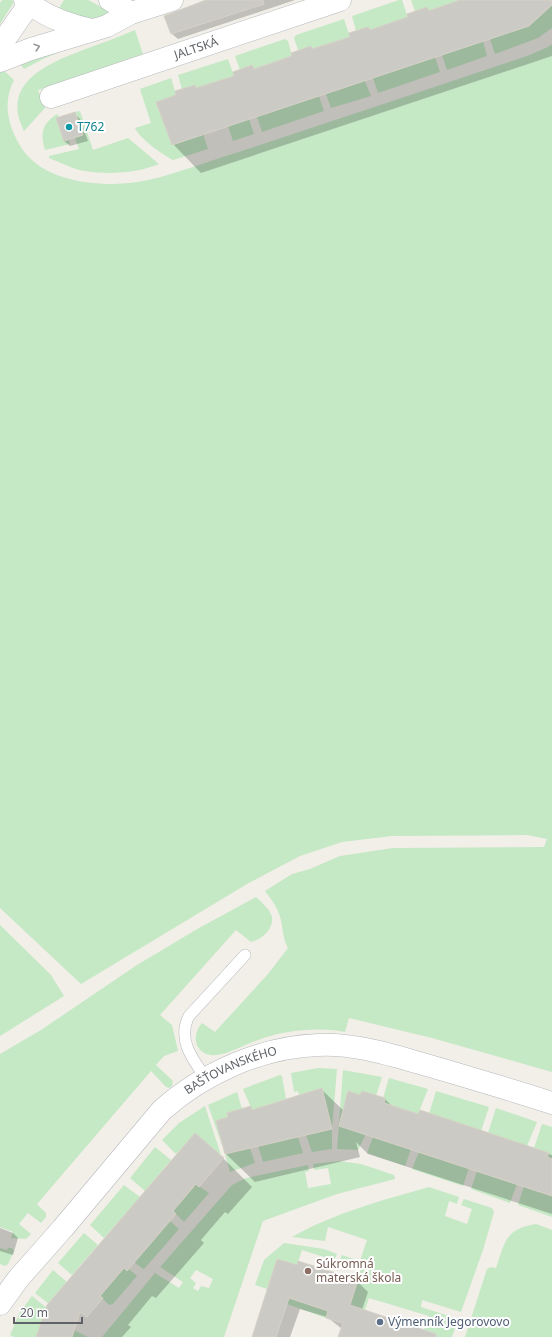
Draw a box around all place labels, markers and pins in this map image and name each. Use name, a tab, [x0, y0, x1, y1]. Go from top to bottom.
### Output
place label: T762	[77, 118, 104, 135]
marker: T762	[64, 122, 74, 132]
place label: Súkromná materská škola	[316, 1255, 401, 1286]
marker: Súkromná materská škola	[303, 1266, 313, 1276]
place label: Výmenník Jegorovovo	[388, 1313, 510, 1330]
marker: Výmenník Jegorovovo	[375, 1317, 385, 1327]

